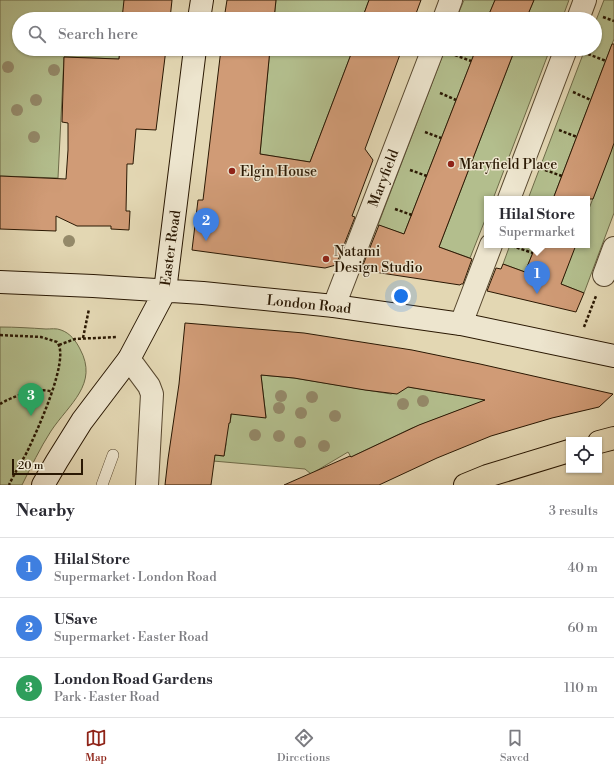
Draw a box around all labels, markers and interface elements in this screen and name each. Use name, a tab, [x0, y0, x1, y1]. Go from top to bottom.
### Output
search box	[12, 12, 602, 56]
icon: search	[26, 23, 48, 45]
text: Search here	[58, 25, 138, 44]
street label: Maryfield	[365, 147, 403, 210]
place label: Maryfield Place	[459, 156, 557, 174]
marker: Maryfield Place	[446, 159, 456, 169]
place label: Elgin House	[240, 163, 317, 181]
marker: Elgin House	[227, 166, 237, 176]
popup	[484, 196, 590, 248]
text: Hilal Store	[499, 205, 575, 224]
pin: 2	[193, 208, 219, 241]
street label: Easter Road	[157, 209, 185, 287]
text: Supermarket	[499, 224, 575, 240]
place label: Natami Design Studio	[334, 243, 423, 277]
marker: Natami Design Studio	[321, 254, 331, 264]
pin: 1	[524, 261, 550, 294]
your location	[391, 286, 411, 306]
street label: London Road	[266, 292, 352, 318]
pin: 3	[18, 383, 44, 416]
map controls	[566, 437, 602, 473]
button: locate	[566, 437, 602, 473]
scale bar	[12, 457, 83, 476]
text: 20 m	[18, 459, 43, 473]
text: Nearby	[16, 500, 75, 522]
text: 3 results	[549, 503, 598, 519]
text: Hilal Store	[54, 550, 130, 569]
text: 1	[26, 560, 32, 576]
text: 40 m	[568, 560, 598, 576]
text: Supermarket · London Road	[54, 569, 217, 585]
text: USave	[54, 610, 97, 629]
text: 2	[25, 620, 33, 636]
text: 60 m	[567, 620, 598, 636]
text: Supermarket · Easter Road	[54, 629, 208, 645]
text: London Road Gardens	[54, 670, 213, 689]
text: 3	[25, 680, 33, 696]
text: 110 m	[564, 680, 598, 696]
text: Park · Easter Road	[54, 689, 159, 705]
tab: Map	[85, 727, 107, 765]
tab: Directions	[277, 727, 330, 765]
tab: Saved	[500, 727, 529, 765]

